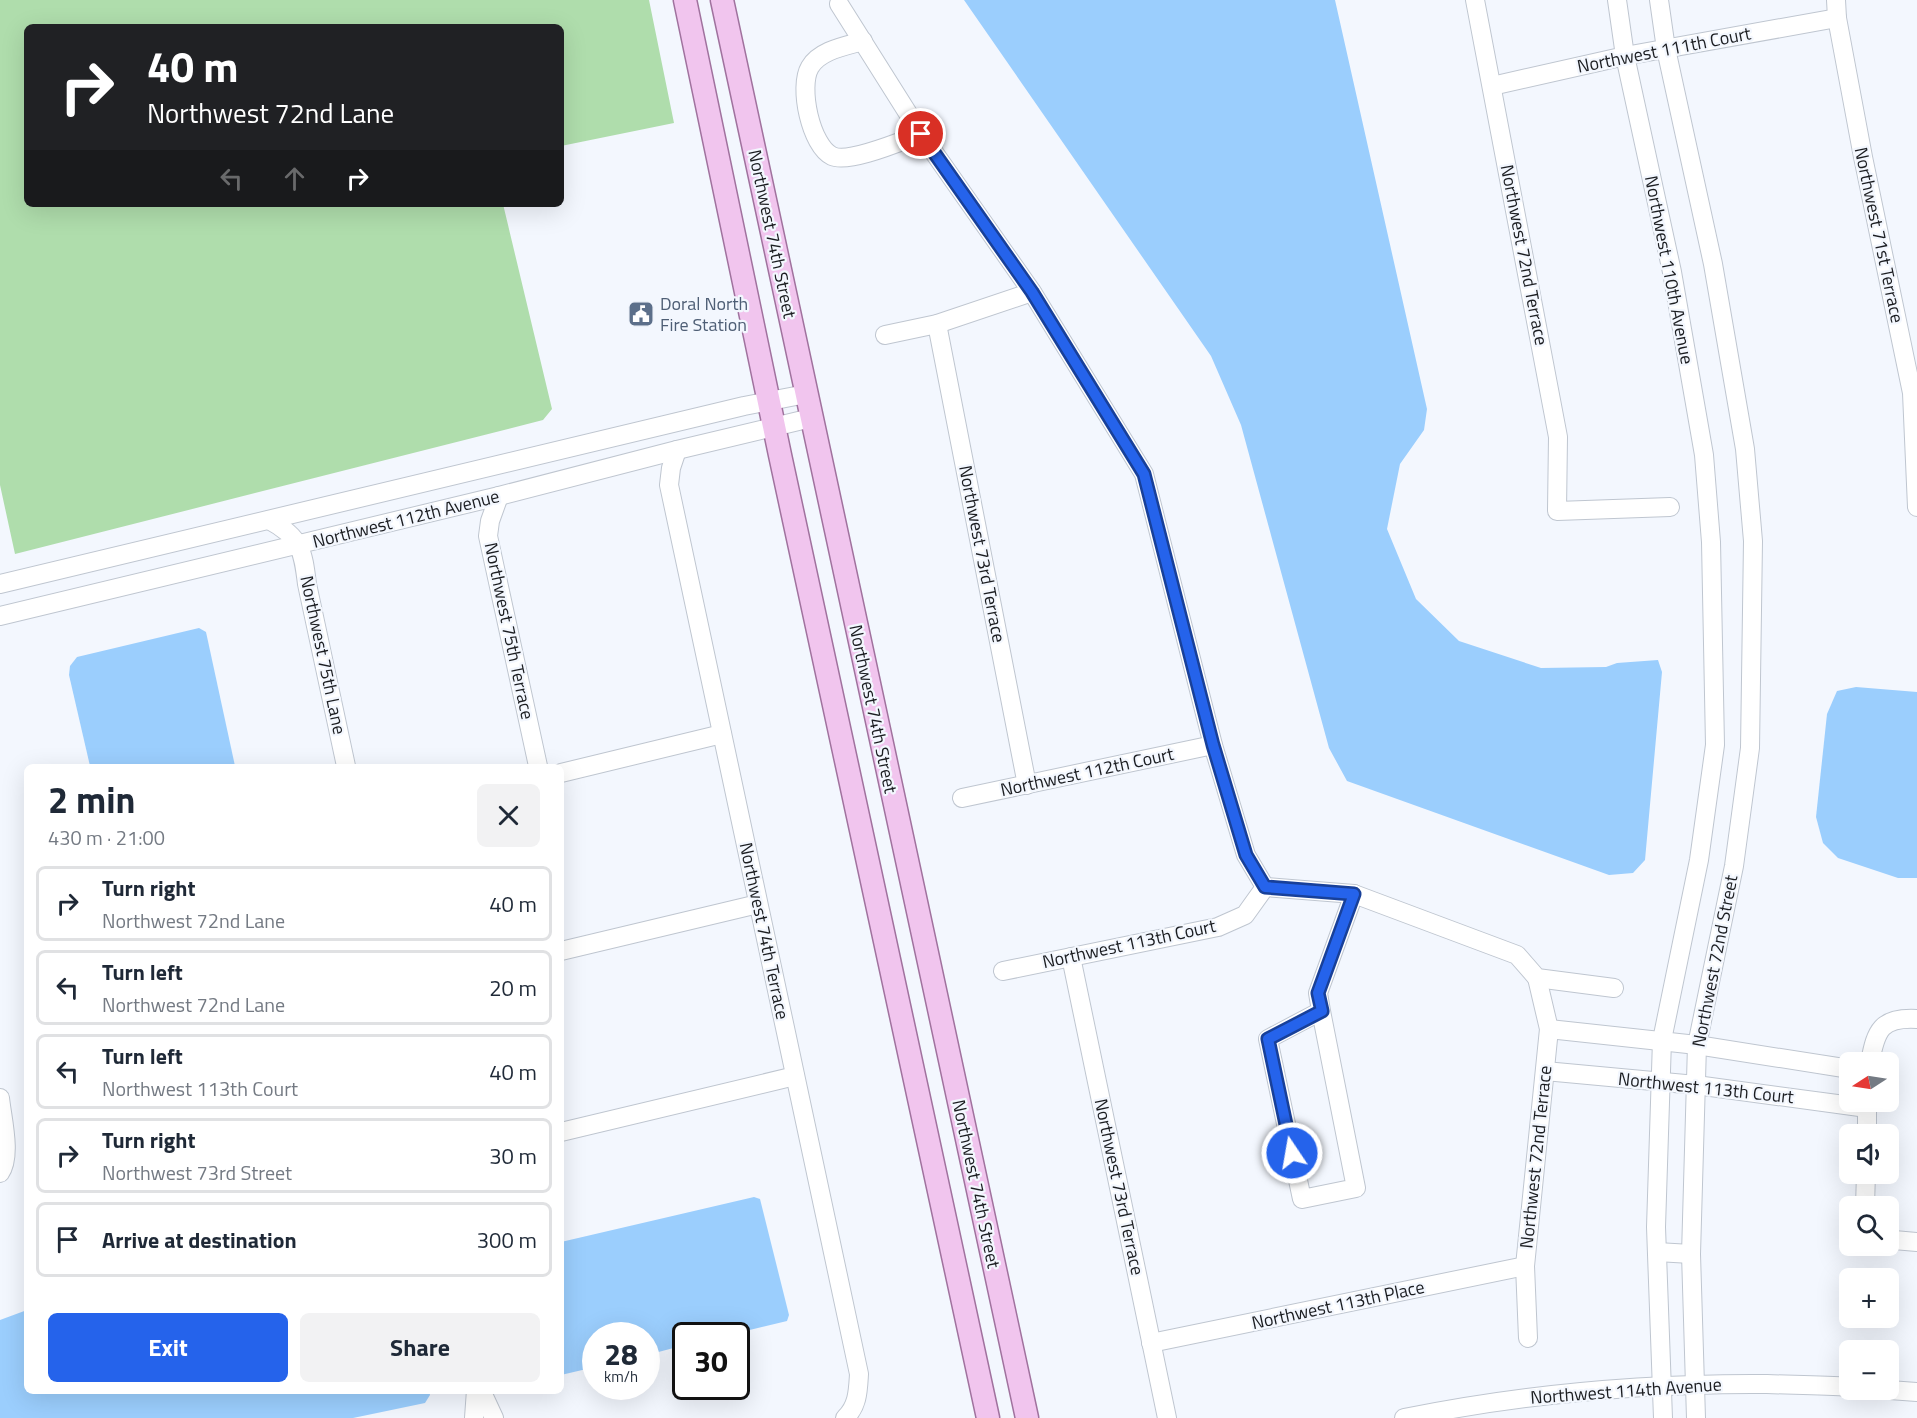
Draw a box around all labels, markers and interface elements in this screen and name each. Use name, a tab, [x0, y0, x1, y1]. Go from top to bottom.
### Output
street label: Northwest 111th Court	[1575, 19, 1754, 80]
text: 40 m	[147, 34, 239, 98]
icon: right	[48, 48, 126, 126]
text: Northwest 72nd Lane	[147, 92, 394, 133]
pin	[895, 108, 946, 159]
icon: arrive	[904, 117, 937, 150]
street label: Northwest 71st Terrace	[1848, 144, 1911, 325]
street label: Northwest 74th Street	[741, 147, 804, 321]
icon: left	[215, 162, 248, 195]
icon: ahead	[278, 162, 311, 195]
icon: right	[341, 162, 374, 195]
street label: Northwest 72nd Terrace	[1494, 162, 1555, 348]
street label: Northwest 110th Avenue	[1638, 173, 1701, 367]
place label: Doral North Fire Station	[660, 290, 748, 338]
public building icon: Doral North Fire Station	[626, 299, 656, 329]
street label: Northwest 73rd Terrace	[952, 463, 1013, 645]
street label: Northwest 112th Avenue	[310, 482, 502, 555]
street label: Northwest 75th Terrace	[478, 540, 541, 722]
street label: Northwest 75th Lane	[293, 573, 353, 737]
street label: Northwest 74th Street	[842, 622, 905, 796]
street label: Northwest 112th Court	[998, 740, 1177, 803]
text: 2 min	[48, 772, 135, 827]
button: close	[477, 784, 540, 847]
text: 430 m · 21:00	[48, 822, 165, 853]
street label: Northwest 74th Terrace	[733, 840, 796, 1022]
text: Turn right	[102, 871, 196, 905]
street label: Northwest 72nd Street	[1685, 872, 1745, 1049]
icon: right	[51, 887, 84, 920]
text: 40 m	[489, 887, 537, 921]
text: Northwest 72nd Lane	[102, 905, 285, 936]
street label: Northwest 113th Court	[1040, 912, 1219, 975]
text: Turn left	[102, 955, 183, 989]
icon: left	[51, 971, 84, 1004]
text: 20 m	[489, 971, 537, 1005]
text: Northwest 72nd Lane	[102, 989, 285, 1020]
text: Turn left	[102, 1039, 183, 1073]
north arrow	[1839, 1052, 1899, 1112]
map controls	[1839, 1052, 1899, 1400]
icon: left	[51, 1055, 84, 1088]
text: 40 m	[489, 1055, 537, 1089]
street label: Northwest 72nd Terrace	[1512, 1064, 1559, 1250]
street label: Northwest 113th Court	[1617, 1065, 1796, 1110]
text: Northwest 113th Court	[102, 1073, 298, 1104]
street label: Northwest 73rd Terrace	[1088, 1096, 1151, 1278]
street label: Northwest 74th Street	[945, 1097, 1008, 1271]
position arrow	[1260, 1121, 1324, 1185]
text: Turn right	[102, 1123, 196, 1157]
button: sound	[1839, 1124, 1899, 1184]
icon: right	[51, 1139, 84, 1172]
text: 30 m	[489, 1139, 537, 1173]
text: Northwest 73rd Street	[102, 1157, 292, 1188]
button: search	[1839, 1196, 1899, 1256]
icon: arrive	[51, 1223, 84, 1256]
text: Arrive at destination	[102, 1223, 297, 1257]
text: 300 m	[477, 1223, 537, 1257]
button: +	[1839, 1268, 1899, 1328]
street label: Northwest 113th Place	[1249, 1273, 1427, 1336]
button: Exit	[48, 1313, 288, 1382]
button: Share	[300, 1313, 540, 1382]
speed limit sign: 30	[672, 1322, 750, 1400]
text: 28	[604, 1331, 638, 1377]
button: −	[1839, 1340, 1899, 1400]
text: km/h	[604, 1365, 638, 1388]
street label: Northwest 114th Avenue	[1529, 1370, 1722, 1411]

